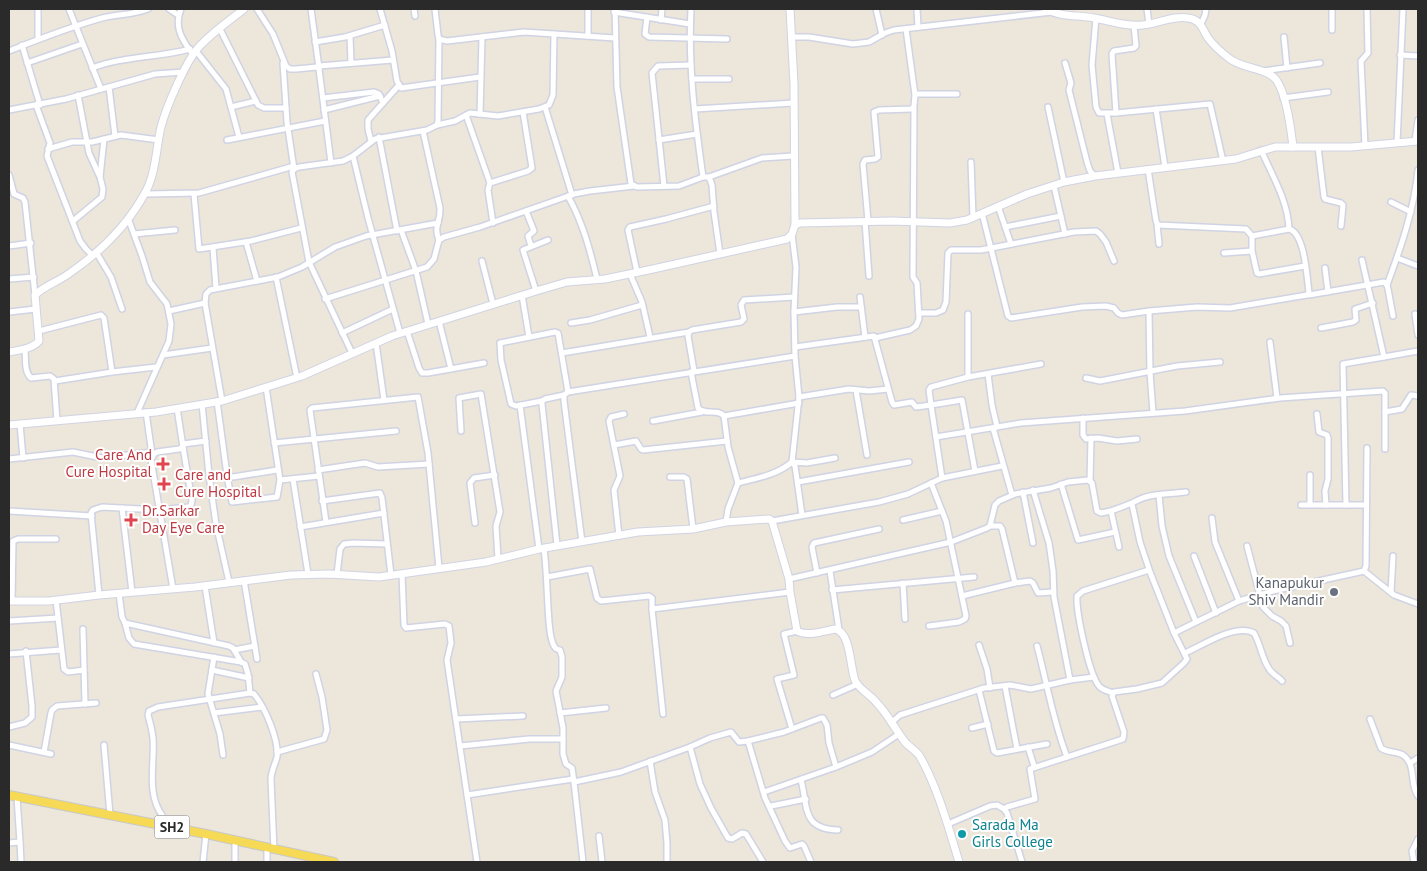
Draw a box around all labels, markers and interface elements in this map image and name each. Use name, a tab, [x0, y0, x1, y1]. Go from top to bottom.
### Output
place label: Care And Cure Hospital	[65, 445, 153, 481]
marker: Care And Cure Hospital	[156, 457, 170, 471]
place label: Care and Cure Hospital	[175, 465, 262, 501]
marker: Care and Cure Hospital	[157, 477, 171, 491]
place label: Dr.Sarkar Day Eye Care	[142, 501, 225, 537]
marker: Dr.Sarkar Day Eye Care	[124, 513, 138, 527]
place label: Kanapukur Shiv Mandir	[1248, 573, 1324, 609]
marker: Kanapukur Shiv Mandir	[1328, 586, 1340, 598]
place label: Sarada Ma Girls College	[972, 815, 1053, 851]
road number: SH2	[154, 816, 190, 839]
marker: Sarada Ma Girls College	[956, 828, 968, 840]

